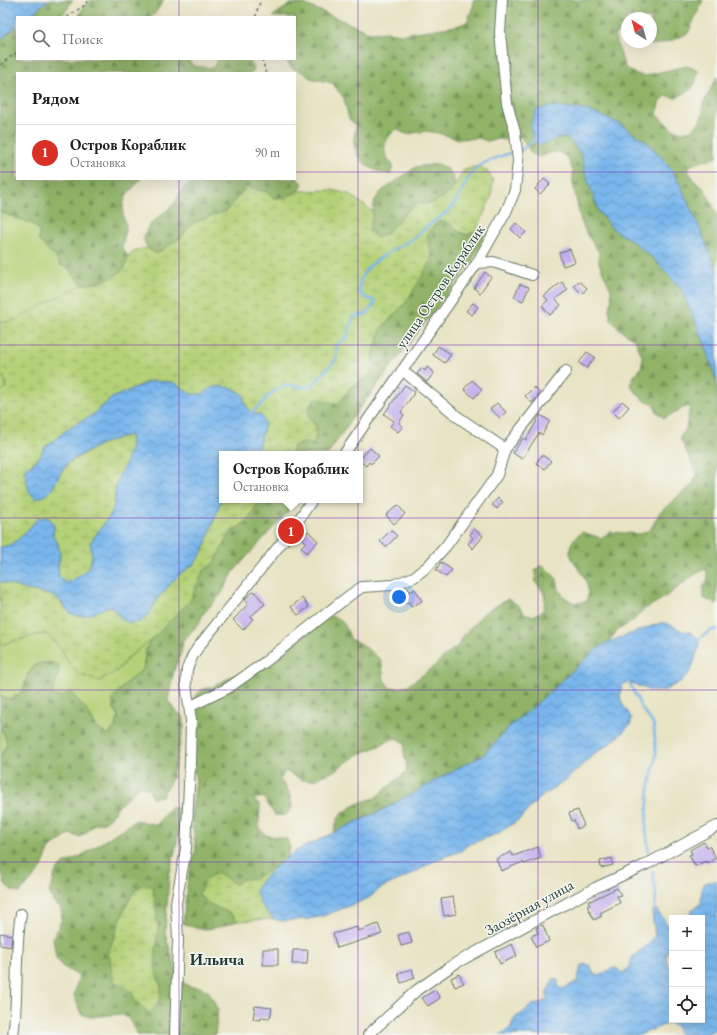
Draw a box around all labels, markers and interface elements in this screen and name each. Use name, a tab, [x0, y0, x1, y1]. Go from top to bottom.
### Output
north arrow	[621, 12, 657, 48]
search box	[16, 16, 296, 60]
icon: search	[30, 27, 52, 49]
text: Поиск	[62, 29, 103, 48]
text: Рядом	[32, 87, 80, 109]
text: Остров Кораблик	[70, 135, 186, 154]
text: 1	[42, 144, 48, 161]
text: 90 m	[255, 144, 280, 161]
text: Остановка	[70, 154, 126, 171]
street label: улица Остров Кораблик	[391, 220, 489, 352]
popup	[219, 451, 363, 503]
text: Остров Кораблик	[233, 459, 349, 478]
text: Остановка	[233, 478, 289, 495]
pin: 1	[278, 516, 304, 546]
your location	[389, 587, 409, 607]
street label: Заозёрная улица	[481, 875, 577, 939]
map controls	[669, 915, 705, 1023]
button: +	[669, 915, 705, 951]
district label: Ильича	[190, 949, 245, 970]
button: −	[669, 951, 705, 987]
button: locate	[669, 987, 705, 1023]

